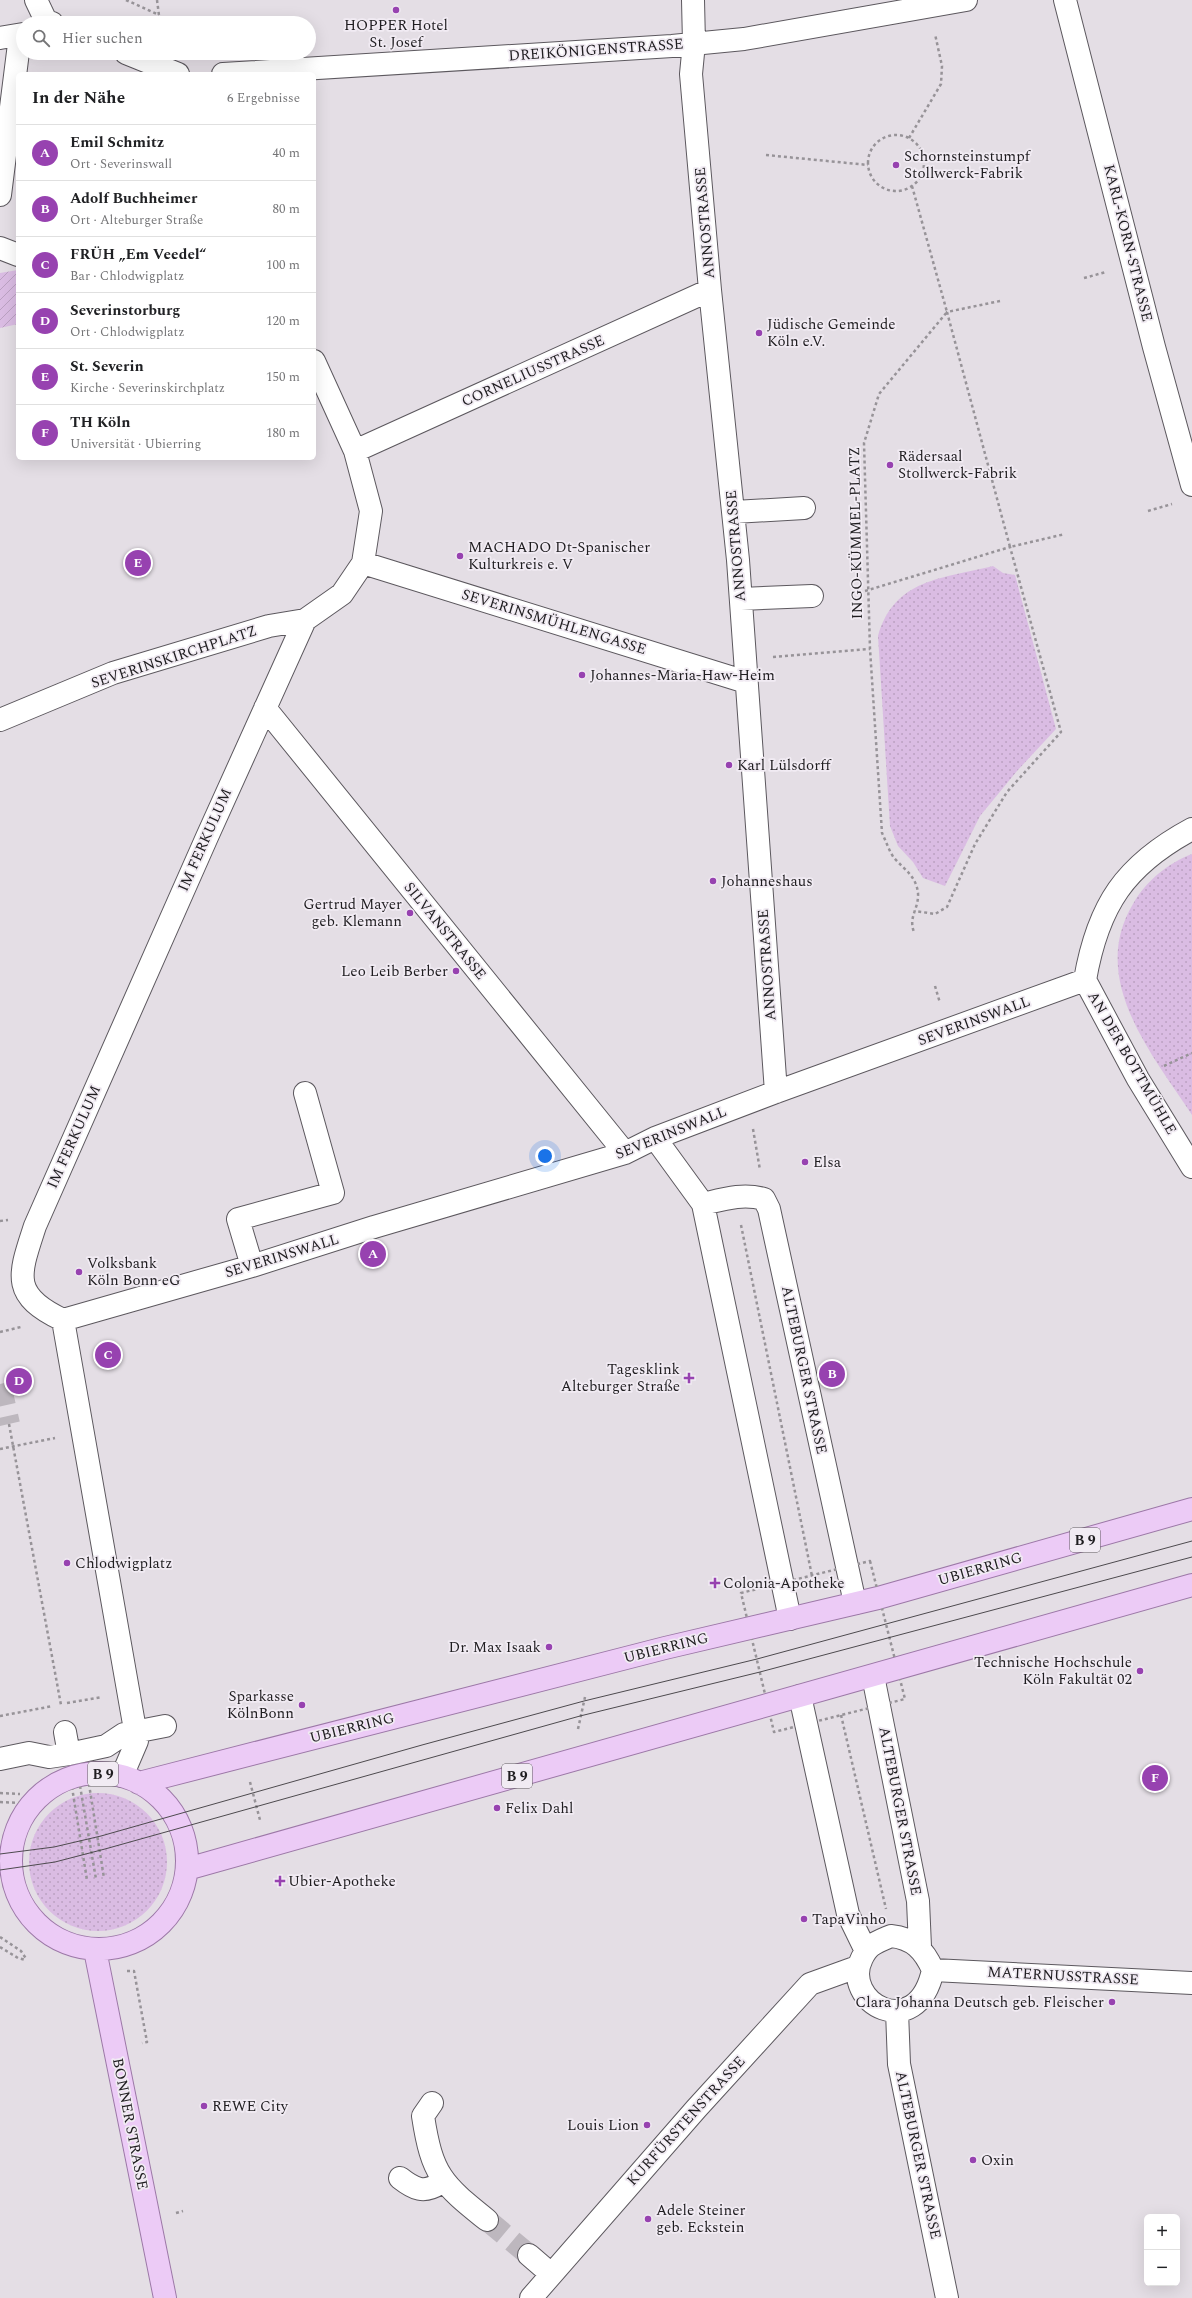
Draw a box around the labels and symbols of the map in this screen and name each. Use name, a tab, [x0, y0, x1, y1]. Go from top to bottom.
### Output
marker: HOPPER Hotel St. Josef	[391, 5, 401, 15]
place label: HOPPER Hotel St. Josef	[344, 14, 448, 54]
street label: DREIKÖNIGENSTRASSE	[508, 32, 684, 68]
place label: Schornsteinstumpf Stollwerck-Fabrik	[904, 145, 1032, 185]
marker: Schornsteinstumpf Stollwerck-Fabrik	[891, 160, 901, 170]
street label: KARL-KORN-STRASSE	[1097, 162, 1159, 324]
street label: ANNOSTRASSE	[689, 166, 721, 280]
place label: Jüdische Gemeinde Köln e.V.	[767, 313, 896, 353]
marker: Jüdische Gemeinde Köln e.V.	[754, 328, 764, 338]
street label: CORNELIUSSTRASSE	[458, 329, 608, 413]
place label: Rädersaal Stollwerck-Fabrik	[898, 445, 1017, 485]
street label: INGO-KÜMMEL-PLATZ	[843, 447, 869, 619]
marker: Rädersaal Stollwerck-Fabrik	[885, 460, 895, 470]
street label: ANNOSTRASSE	[720, 489, 752, 603]
place label: MACHADO Dt-Spanischer Kulturkreis e. V	[468, 536, 650, 576]
pin: E	[125, 548, 151, 578]
marker: MACHADO Dt-Spanischer Kulturkreis e. V	[455, 551, 465, 561]
street label: SEVERINSMÜHLENGASSE	[459, 583, 649, 661]
street label: SEVERINSKIRCHPLATZ	[88, 619, 260, 695]
place label: Johannes-Maria-Haw-Heim	[590, 664, 775, 687]
marker: Johannes-Maria-Haw-Heim	[577, 670, 587, 680]
place label: Karl Lülsdorff	[737, 754, 832, 777]
marker: Karl Lülsdorff	[724, 760, 734, 770]
street label: IM FERKULUM	[172, 785, 238, 895]
place label: Johanneshaus	[721, 870, 813, 893]
marker: Johanneshaus	[708, 876, 718, 886]
street label: SILVANSTRASSE	[398, 877, 492, 985]
place label: Gertrud Mayer geb. Klemann	[303, 893, 402, 933]
marker: Gertrud Mayer geb. Klemann	[405, 908, 415, 918]
street label: ANNOSTRASSE	[752, 908, 782, 1022]
place label: Leo Leib Berber	[341, 960, 448, 983]
marker: Leo Leib Berber	[451, 966, 461, 976]
street label: AN DER BOTTMÜHLE	[1081, 987, 1183, 1139]
street label: SEVERINSWALL	[914, 990, 1034, 1052]
street label: IM FERKULUM	[41, 1082, 107, 1192]
street label: SEVERINSWALL	[612, 1100, 730, 1166]
your location	[535, 1146, 555, 1166]
place label: Elsa	[813, 1151, 842, 1174]
marker: Elsa	[800, 1157, 810, 1167]
street label: SEVERINSWALL	[222, 1228, 342, 1284]
pin: A	[360, 1239, 386, 1269]
place label: Volksbank Köln Bonn eG	[87, 1252, 181, 1292]
marker: Volksbank Köln Bonn eG	[74, 1267, 84, 1277]
street label: ALTEBURGER STRASSE	[777, 1284, 831, 1456]
pin: C	[95, 1340, 121, 1370]
place label: Tagesklink Alteburger Straße	[561, 1358, 680, 1398]
pin: B	[819, 1359, 845, 1389]
pin: D	[6, 1366, 32, 1396]
marker: Tagesklink Alteburger Straße	[683, 1372, 695, 1384]
road number: B 9	[1070, 1528, 1100, 1552]
street label: UBIERRING	[935, 1546, 1025, 1592]
place label: Chlodwigplatz	[75, 1552, 172, 1575]
marker: Chlodwigplatz	[62, 1558, 72, 1568]
place label: Colonia-Apotheke	[723, 1572, 845, 1595]
marker: Colonia-Apotheke	[710, 1578, 720, 1588]
street label: UBIERRING	[621, 1626, 711, 1670]
place label: Dr. Max Isaak	[449, 1636, 541, 1659]
marker: Dr. Max Isaak	[544, 1642, 554, 1652]
place label: Technische Hochschule Köln Fakultät 02	[974, 1651, 1132, 1691]
marker: Technische Hochschule Köln Fakultät 02	[1135, 1666, 1145, 1676]
place label: Sparkasse KölnBonn	[227, 1685, 294, 1725]
marker: Sparkasse KölnBonn	[297, 1700, 307, 1710]
street label: UBIERRING	[307, 1706, 397, 1750]
street label: ALTEBURGER STRASSE	[872, 1725, 928, 1897]
road number: B 9	[88, 1762, 118, 1786]
pin: F	[1142, 1763, 1168, 1793]
road number: B 9	[502, 1764, 532, 1788]
place label: Felix Dahl	[505, 1797, 573, 1820]
marker: Felix Dahl	[492, 1803, 502, 1813]
place label: Ubier-Apotheke	[288, 1870, 396, 1893]
marker: Ubier-Apotheke	[275, 1876, 285, 1886]
place label: TapaVinho	[812, 1908, 886, 1931]
marker: TapaVinho	[799, 1914, 809, 1924]
street label: MATERNUSSTRASSE	[987, 1961, 1139, 1991]
place label: Clara Johanna Deutsch geb. Fleischer	[855, 1991, 1104, 2014]
marker: Clara Johanna Deutsch geb. Fleischer	[1107, 1997, 1117, 2007]
street label: KURFÜRSTENSTRASSE	[621, 2051, 751, 2191]
street label: BONNER STRASSE	[106, 2056, 154, 2192]
street label: ALTEBURGER STRASSE	[889, 2069, 947, 2241]
place label: REWE City	[212, 2095, 289, 2118]
marker: REWE City	[199, 2101, 209, 2111]
place label: Louis Lion	[567, 2114, 639, 2137]
marker: Louis Lion	[642, 2120, 652, 2130]
place label: Oxin	[981, 2149, 1014, 2172]
marker: Oxin	[968, 2155, 978, 2165]
place label: Adele Steiner geb. Eckstein	[656, 2199, 745, 2239]
marker: Adele Steiner geb. Eckstein	[643, 2214, 653, 2224]

